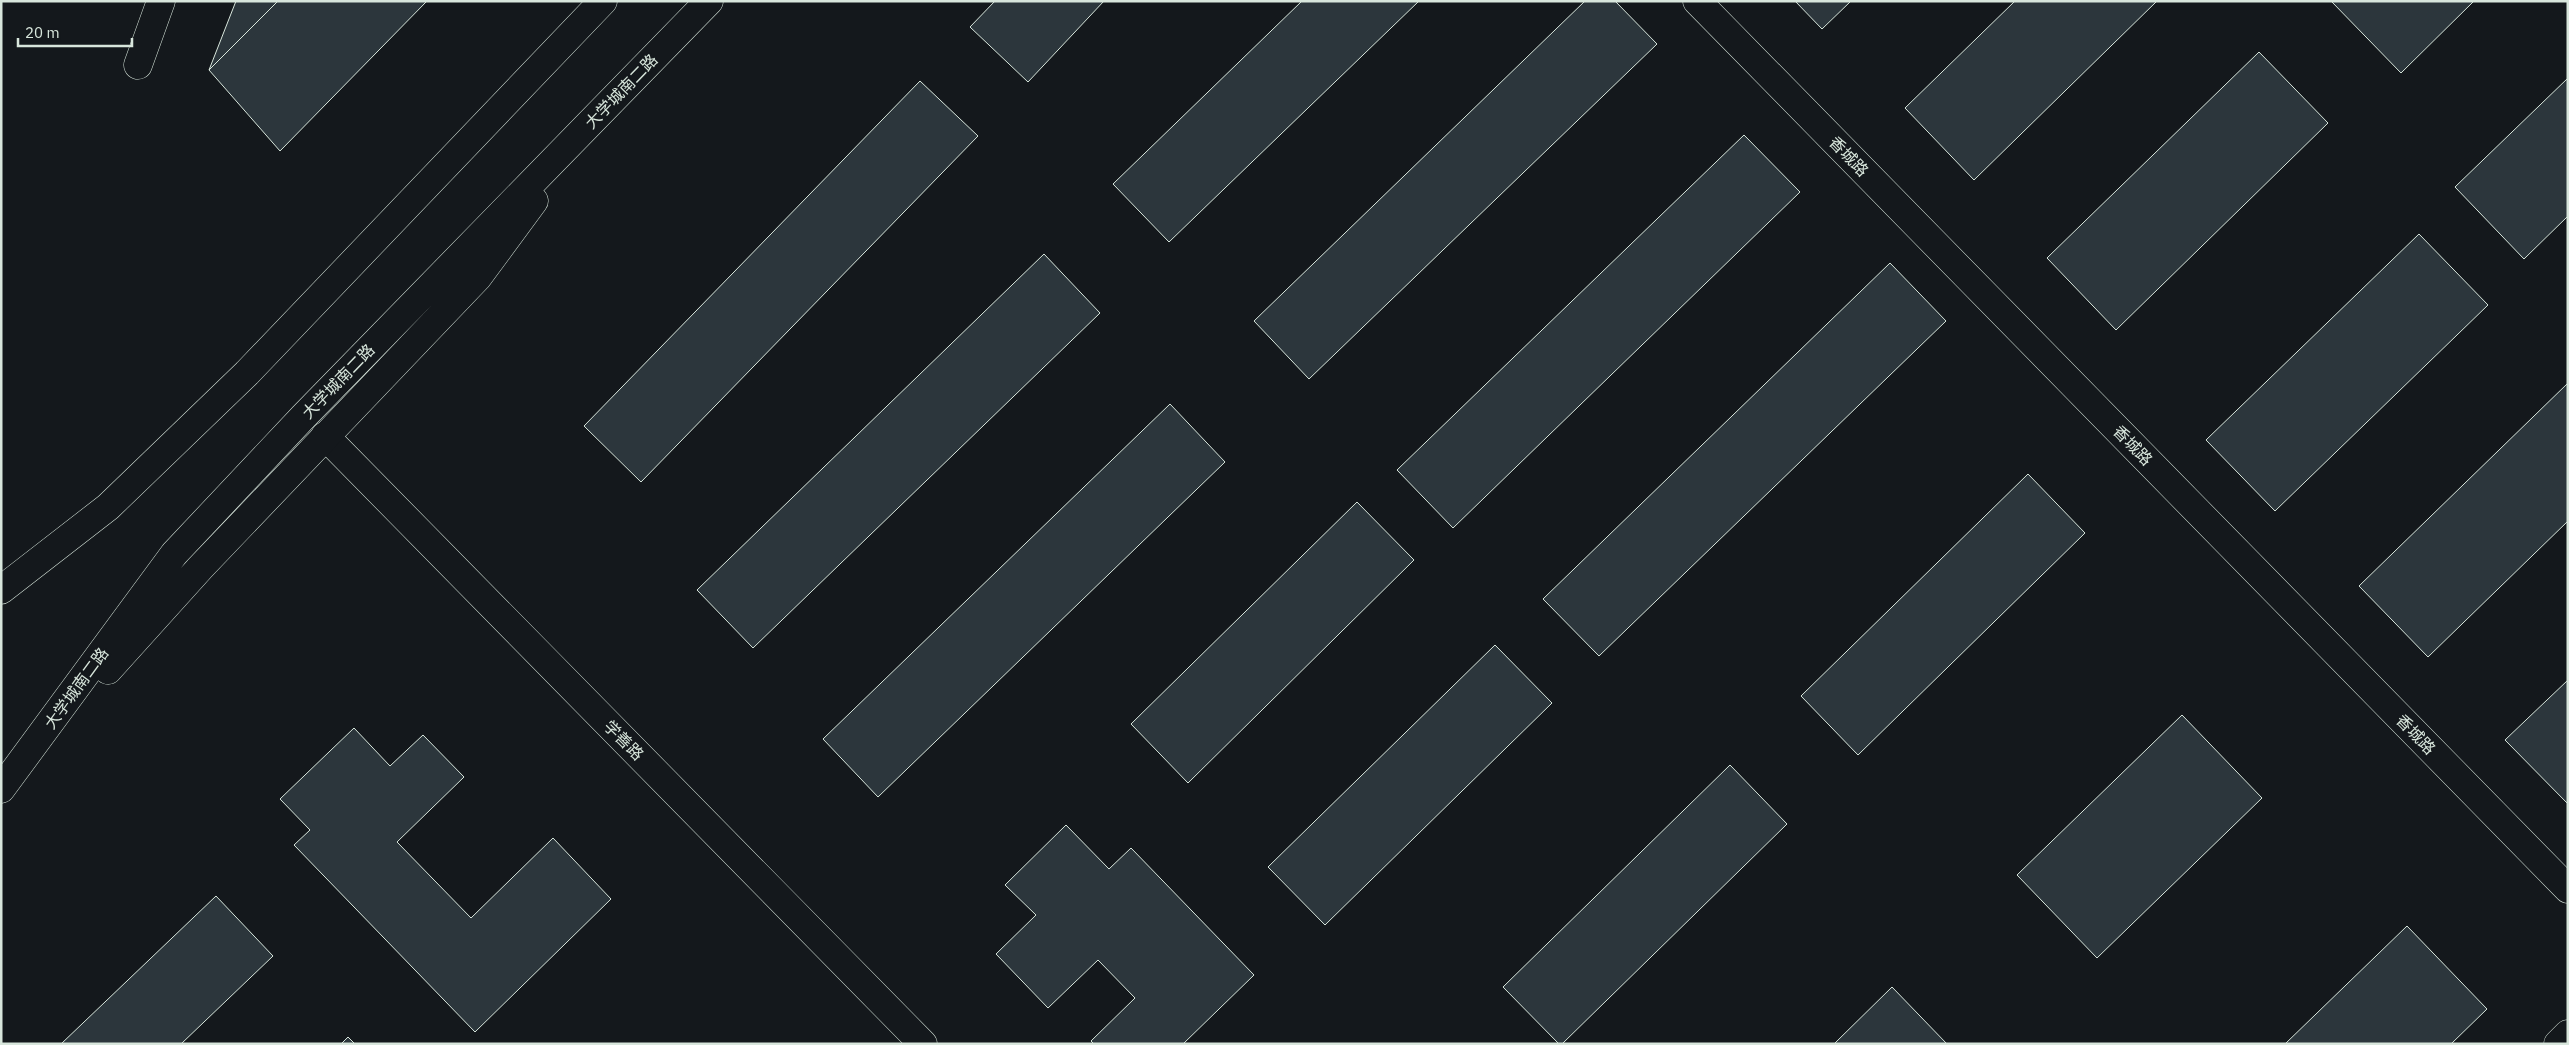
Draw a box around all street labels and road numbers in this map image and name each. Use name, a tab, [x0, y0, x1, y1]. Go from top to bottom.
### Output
street label: 大学城南二路	[580, 50, 662, 132]
street label: 香城路	[1825, 132, 1873, 180]
street label: 大学城南二路	[297, 340, 379, 422]
street label: 香城路	[2109, 421, 2157, 469]
street label: 大学城南二路	[40, 643, 112, 733]
street label: 香城路	[2392, 710, 2440, 758]
street label: 学善路	[600, 716, 648, 764]

